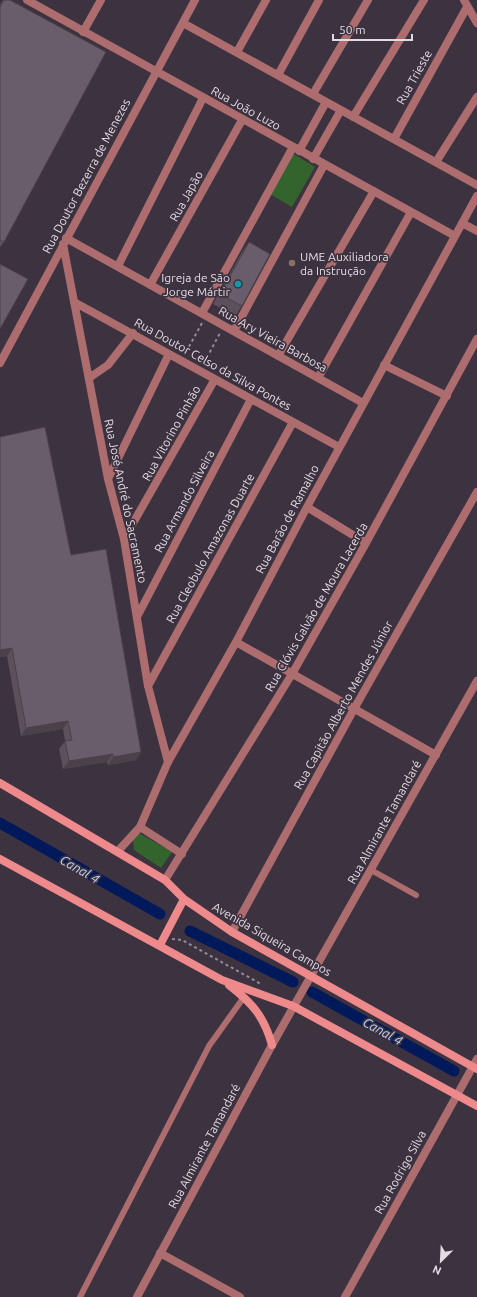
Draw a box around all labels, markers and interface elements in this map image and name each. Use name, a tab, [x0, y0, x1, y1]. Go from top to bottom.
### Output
scale bar	[333, 16, 412, 42]
text: 50 m	[339, 23, 366, 36]
street label: Rua Trieste	[394, 48, 434, 106]
street label: Rua João Luzo	[209, 84, 283, 132]
street label: Rua Doutor Bezerra de Menezes	[40, 97, 132, 255]
street label: Rua Japão	[167, 169, 205, 223]
place label: UME Auxiliadora da Instrução	[300, 250, 389, 277]
marker: UME Auxiliadora da Instrução	[287, 258, 297, 268]
place label: Igreja de São Jorge Mártir	[161, 271, 230, 298]
marker: Igreja de São Jorge Mártir	[233, 279, 243, 289]
street label: Rua Ary Vieira Barbosa	[216, 304, 330, 374]
street label: Rua Doutor Celso da Silva Pontes	[132, 315, 294, 413]
street label: Rua Vitorino Pinhão	[139, 383, 203, 483]
street label: Rua José André do Sacramento	[102, 418, 150, 584]
street label: Rua Armando Silveira	[151, 448, 217, 554]
street label: Rua Barão de Ramalho	[253, 463, 321, 575]
street label: Rua Cleobulo Amazonas Duarte	[163, 471, 257, 625]
street label: Rua Clóvis Galvão de Moura Lacerda	[262, 520, 370, 694]
street label: Rua Capitão Alberto Mendes Júnior	[291, 618, 395, 791]
street label: Rua Almirante Tamandaré	[345, 758, 423, 886]
water label: Canal 4	[58, 852, 102, 886]
street label: Avenida Siqueira Campos	[210, 900, 334, 978]
water label: Canal 4	[361, 1014, 405, 1048]
street label: Rua Almirante Tamandaré	[166, 1082, 242, 1210]
street label: Rua Rodrigo Silva	[372, 1128, 428, 1216]
north arrow	[421, 1241, 461, 1281]
text: N	[431, 1263, 443, 1277]

